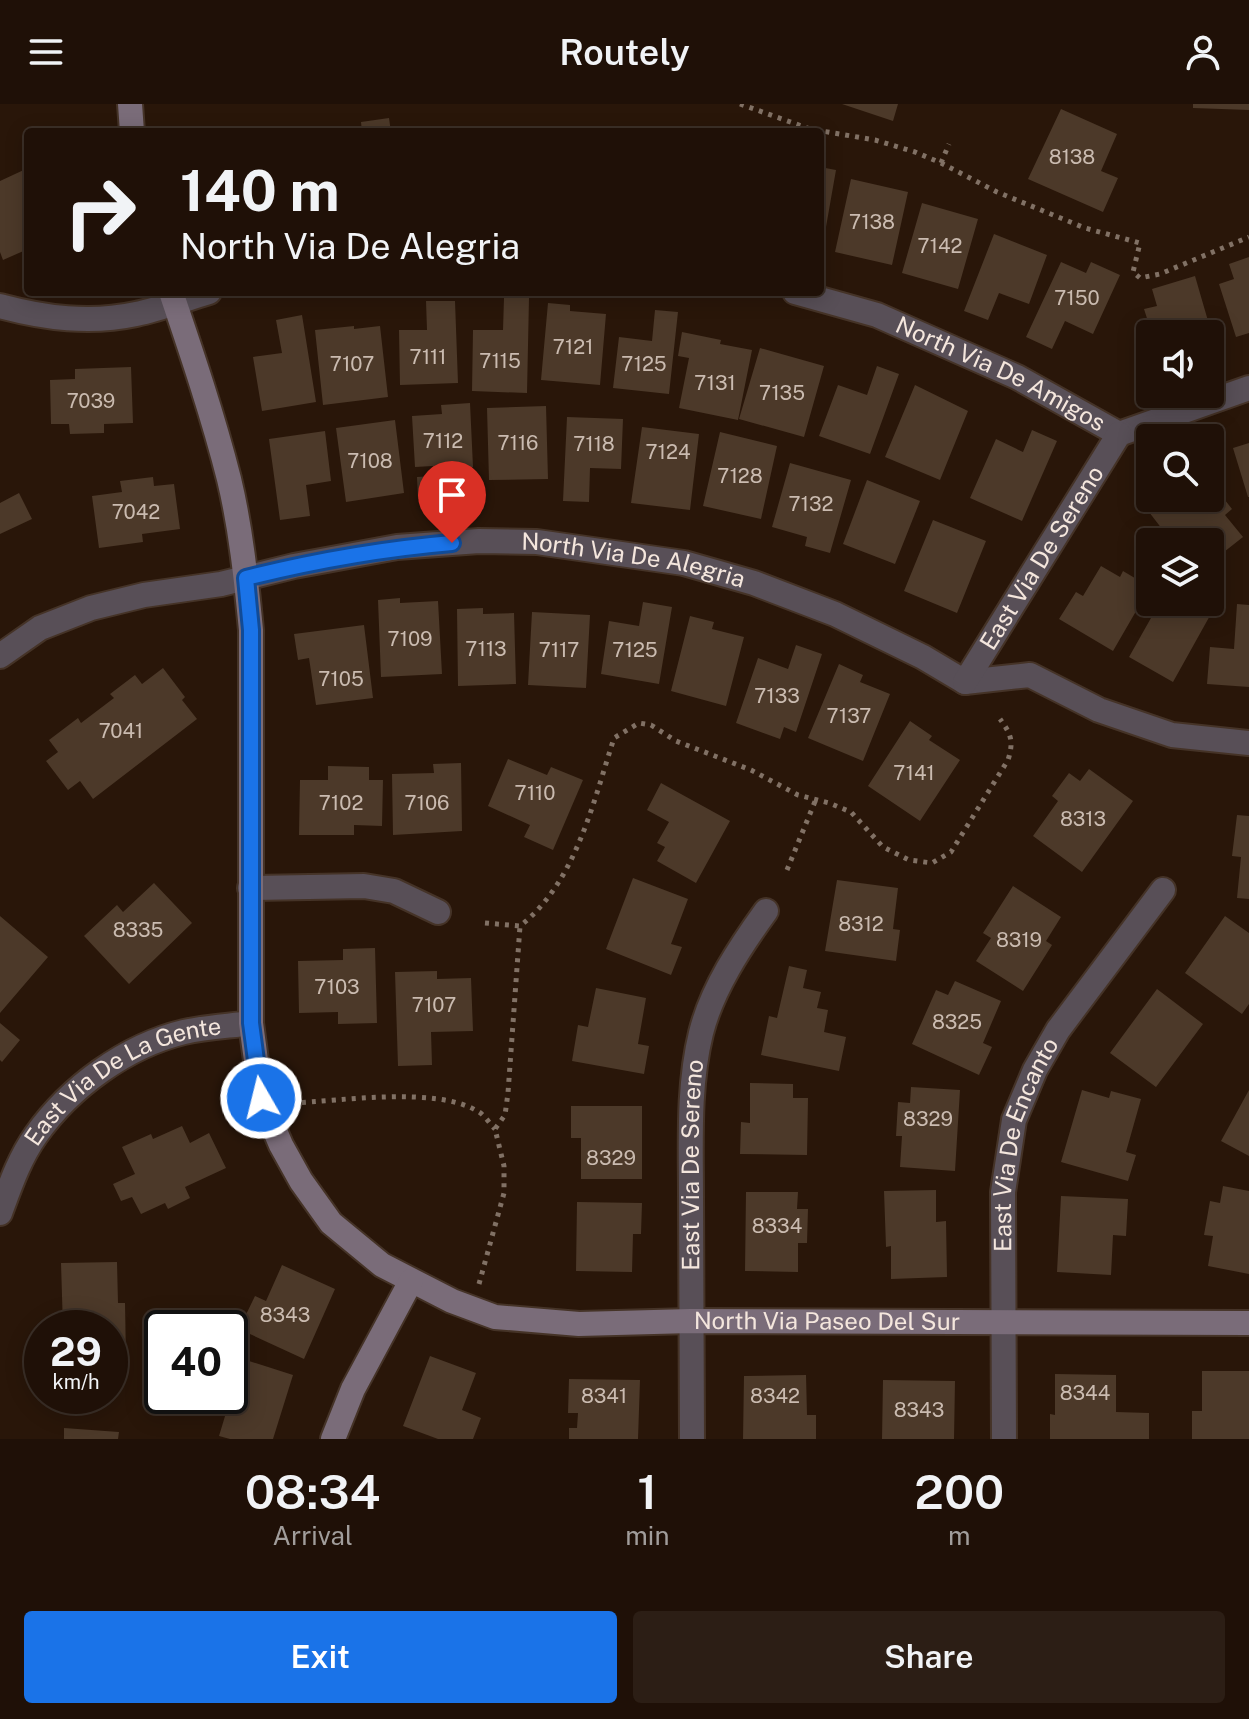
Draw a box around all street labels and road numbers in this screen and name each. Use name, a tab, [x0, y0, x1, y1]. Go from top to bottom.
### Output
street label: North Via De Amigos	[892, 310, 1111, 437]
street label: East Via De Sereno	[973, 460, 1109, 655]
street label: North Via De Alegria	[521, 527, 749, 593]
street label: East Via De La Gente	[18, 1011, 223, 1150]
street label: East Via De Encanto	[987, 1032, 1064, 1252]
street label: East Via De Sereno	[676, 1057, 709, 1271]
street label: North Via Paseo Del Sur	[694, 1306, 960, 1335]

